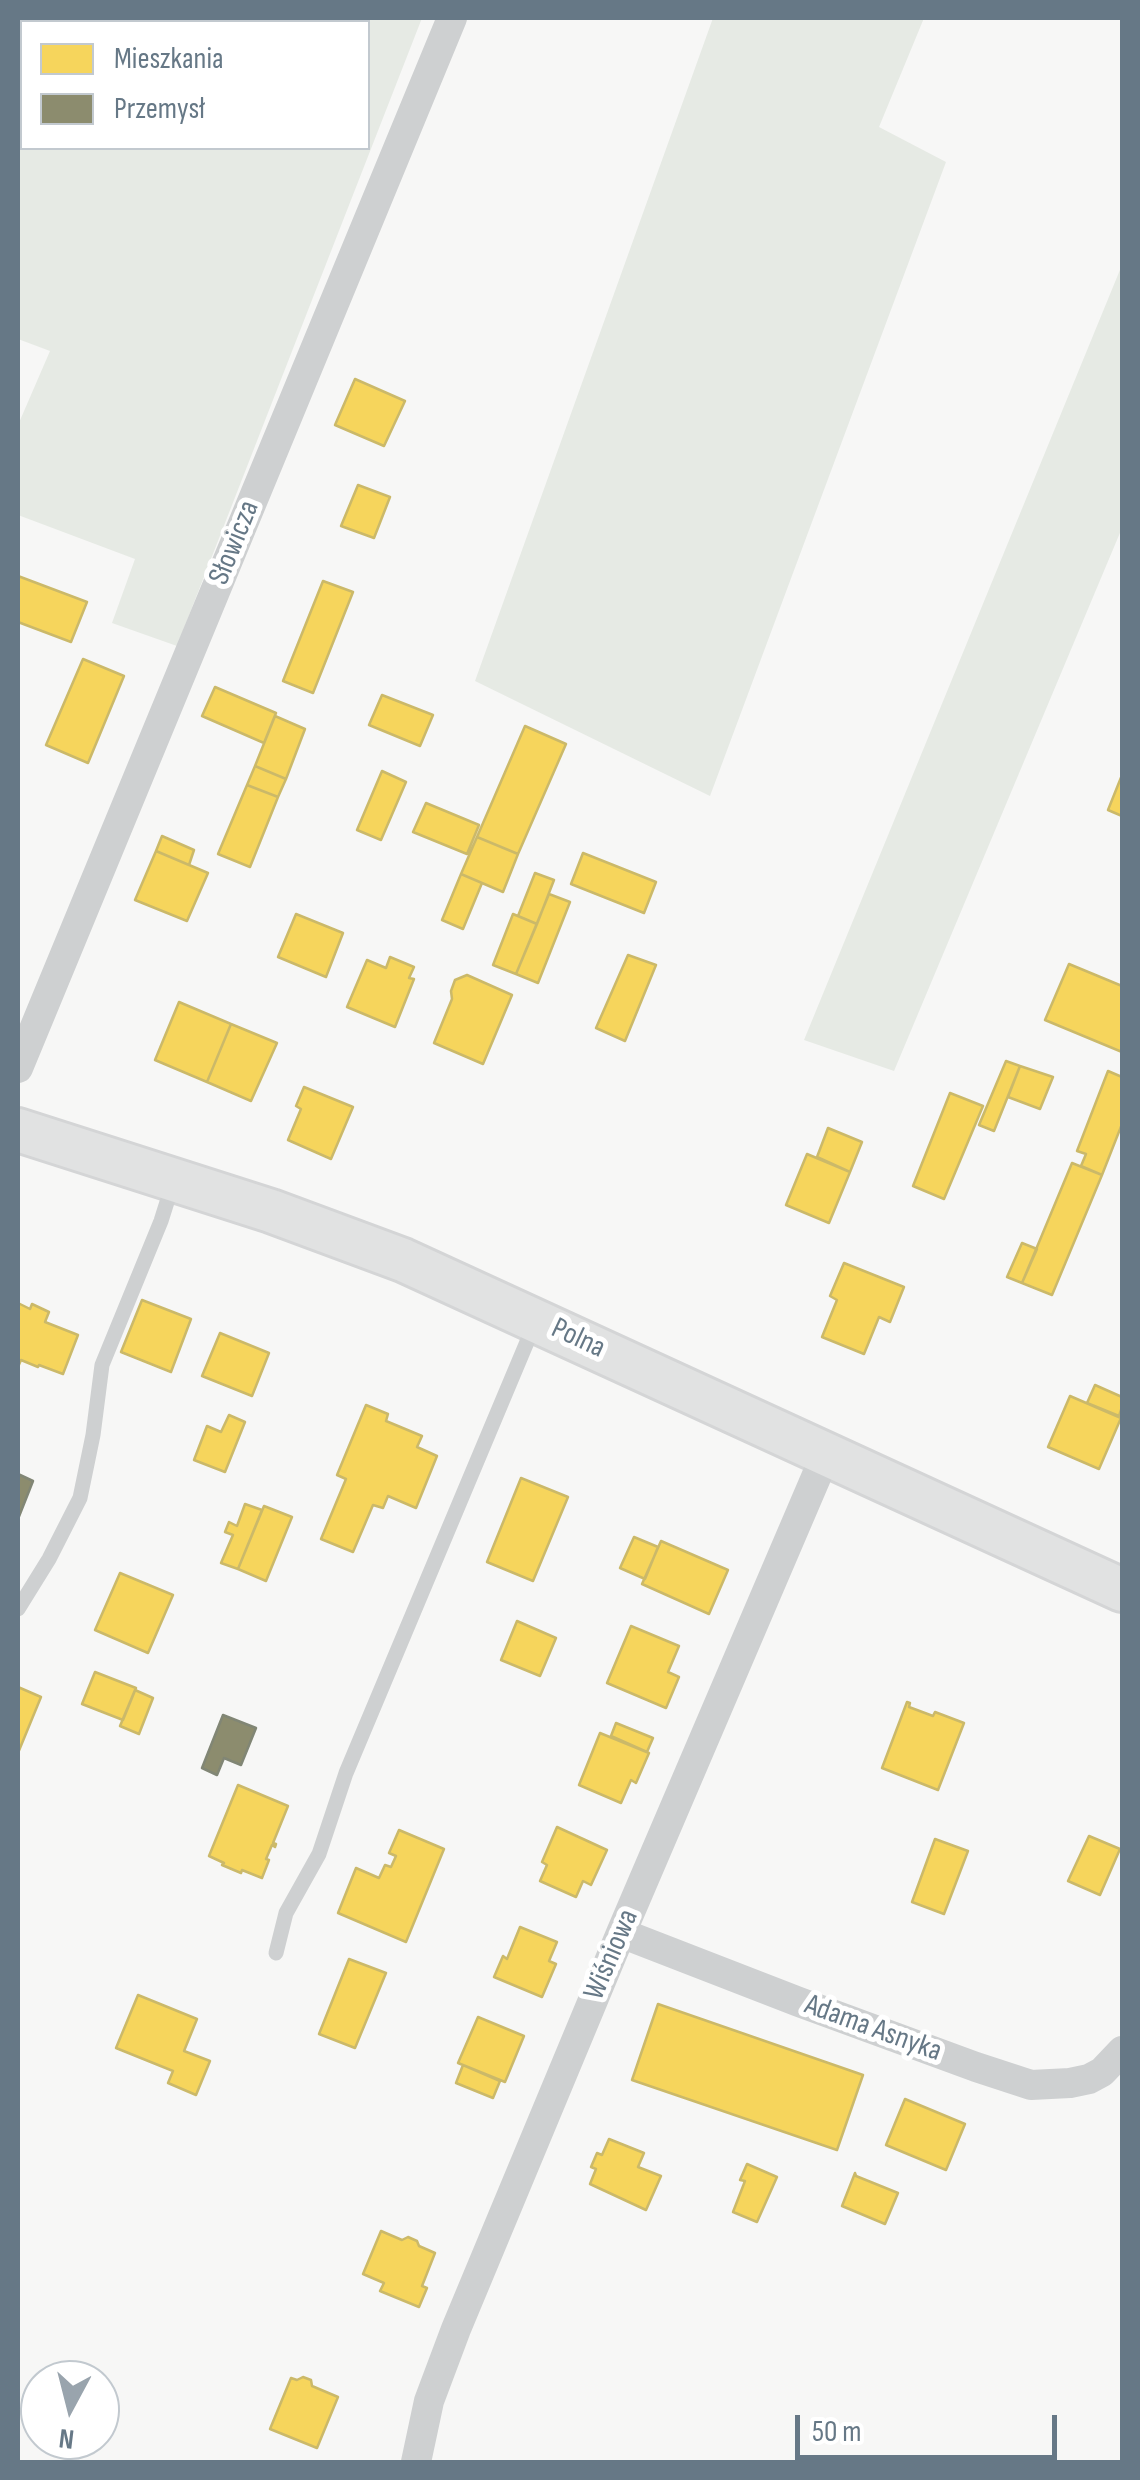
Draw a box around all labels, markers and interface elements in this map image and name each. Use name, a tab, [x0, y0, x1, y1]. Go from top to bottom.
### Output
legend	[20, 20, 370, 150]
text: Mieszkania	[114, 41, 224, 77]
text: Przemysł	[114, 91, 205, 127]
street label: Słowicza	[202, 496, 268, 590]
street label: Polna	[545, 1311, 611, 1367]
street label: Wiśniowa	[577, 1904, 647, 2006]
street label: Adama Asnyka	[800, 1988, 946, 2070]
north arrow	[20, 2360, 120, 2460]
scale bar	[800, 2395, 1062, 2457]
text: 50 m	[812, 2414, 861, 2450]
text: N	[57, 2421, 76, 2456]

